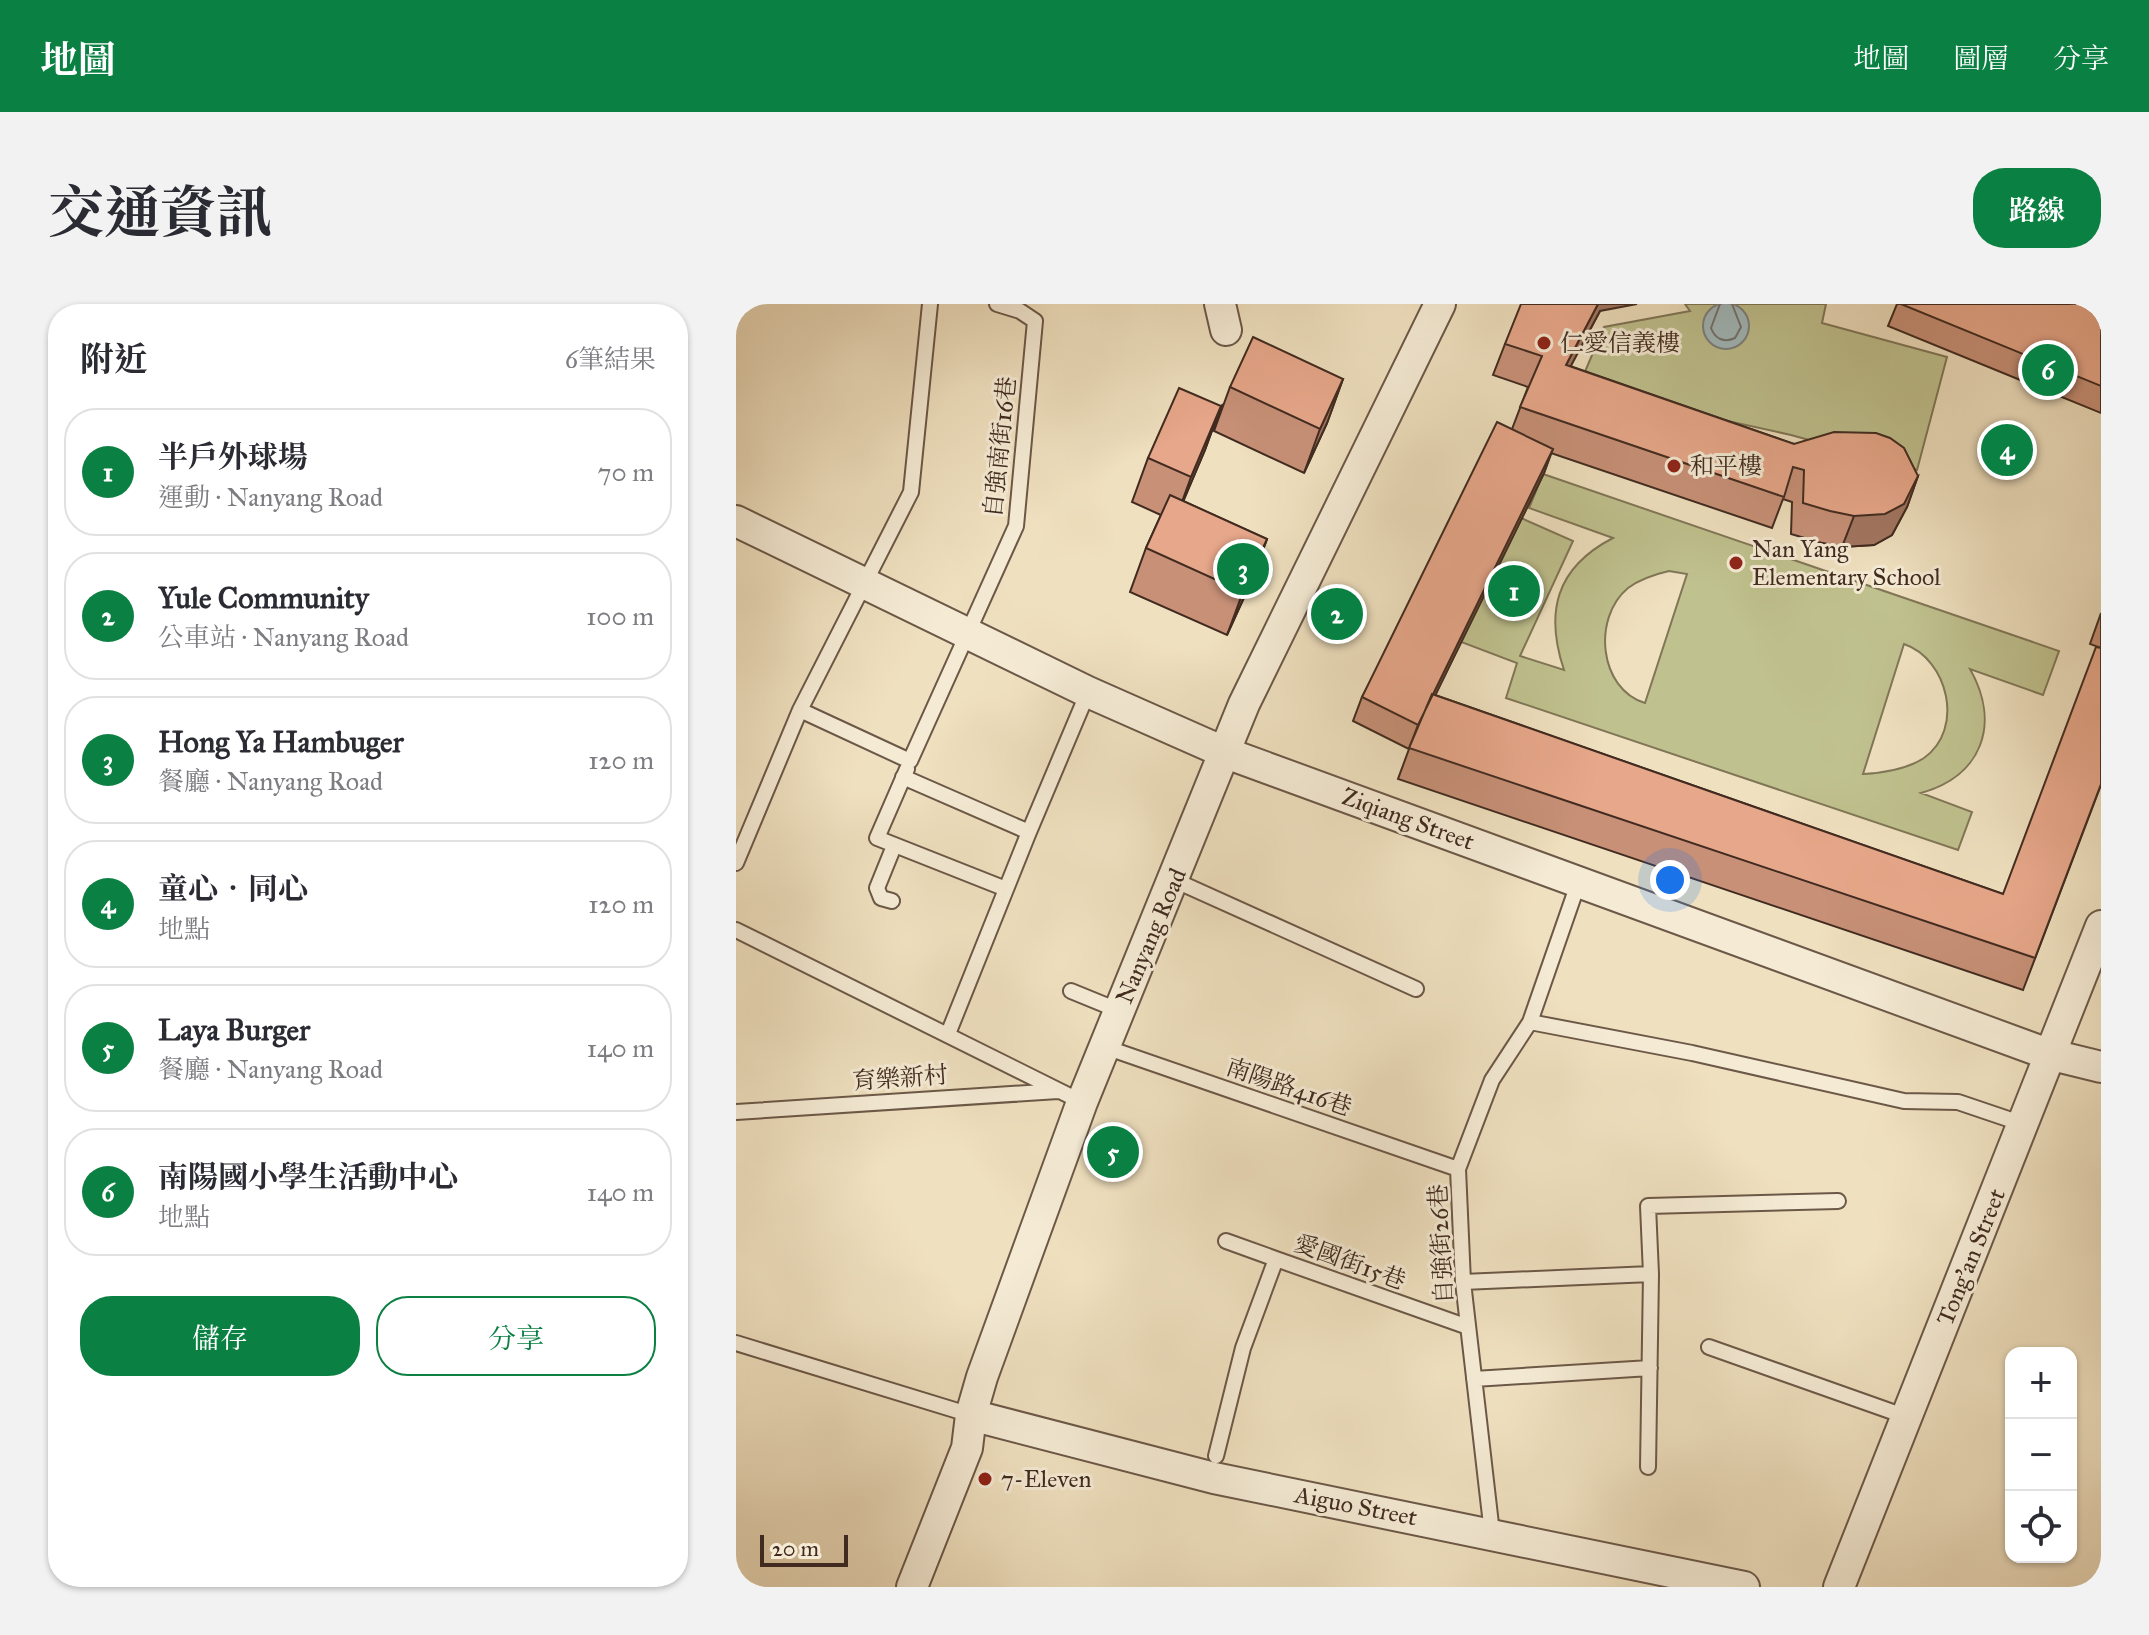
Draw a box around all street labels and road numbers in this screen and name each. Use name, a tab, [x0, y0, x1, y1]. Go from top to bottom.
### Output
street label: 自強南街16巷	[978, 375, 1022, 519]
street label: Ziqiang Street	[1338, 781, 1479, 857]
street label: Nanyang Road	[1109, 864, 1193, 1008]
street label: 南陽路416巷	[1222, 1051, 1356, 1123]
street label: 育樂新村	[851, 1060, 949, 1096]
street label: 自強街26巷	[1423, 1183, 1459, 1305]
street label: Tong’an Street	[1930, 1184, 2012, 1330]
street label: 愛國街15巷	[1290, 1228, 1410, 1296]
street label: Aiguo Street	[1291, 1479, 1420, 1533]

